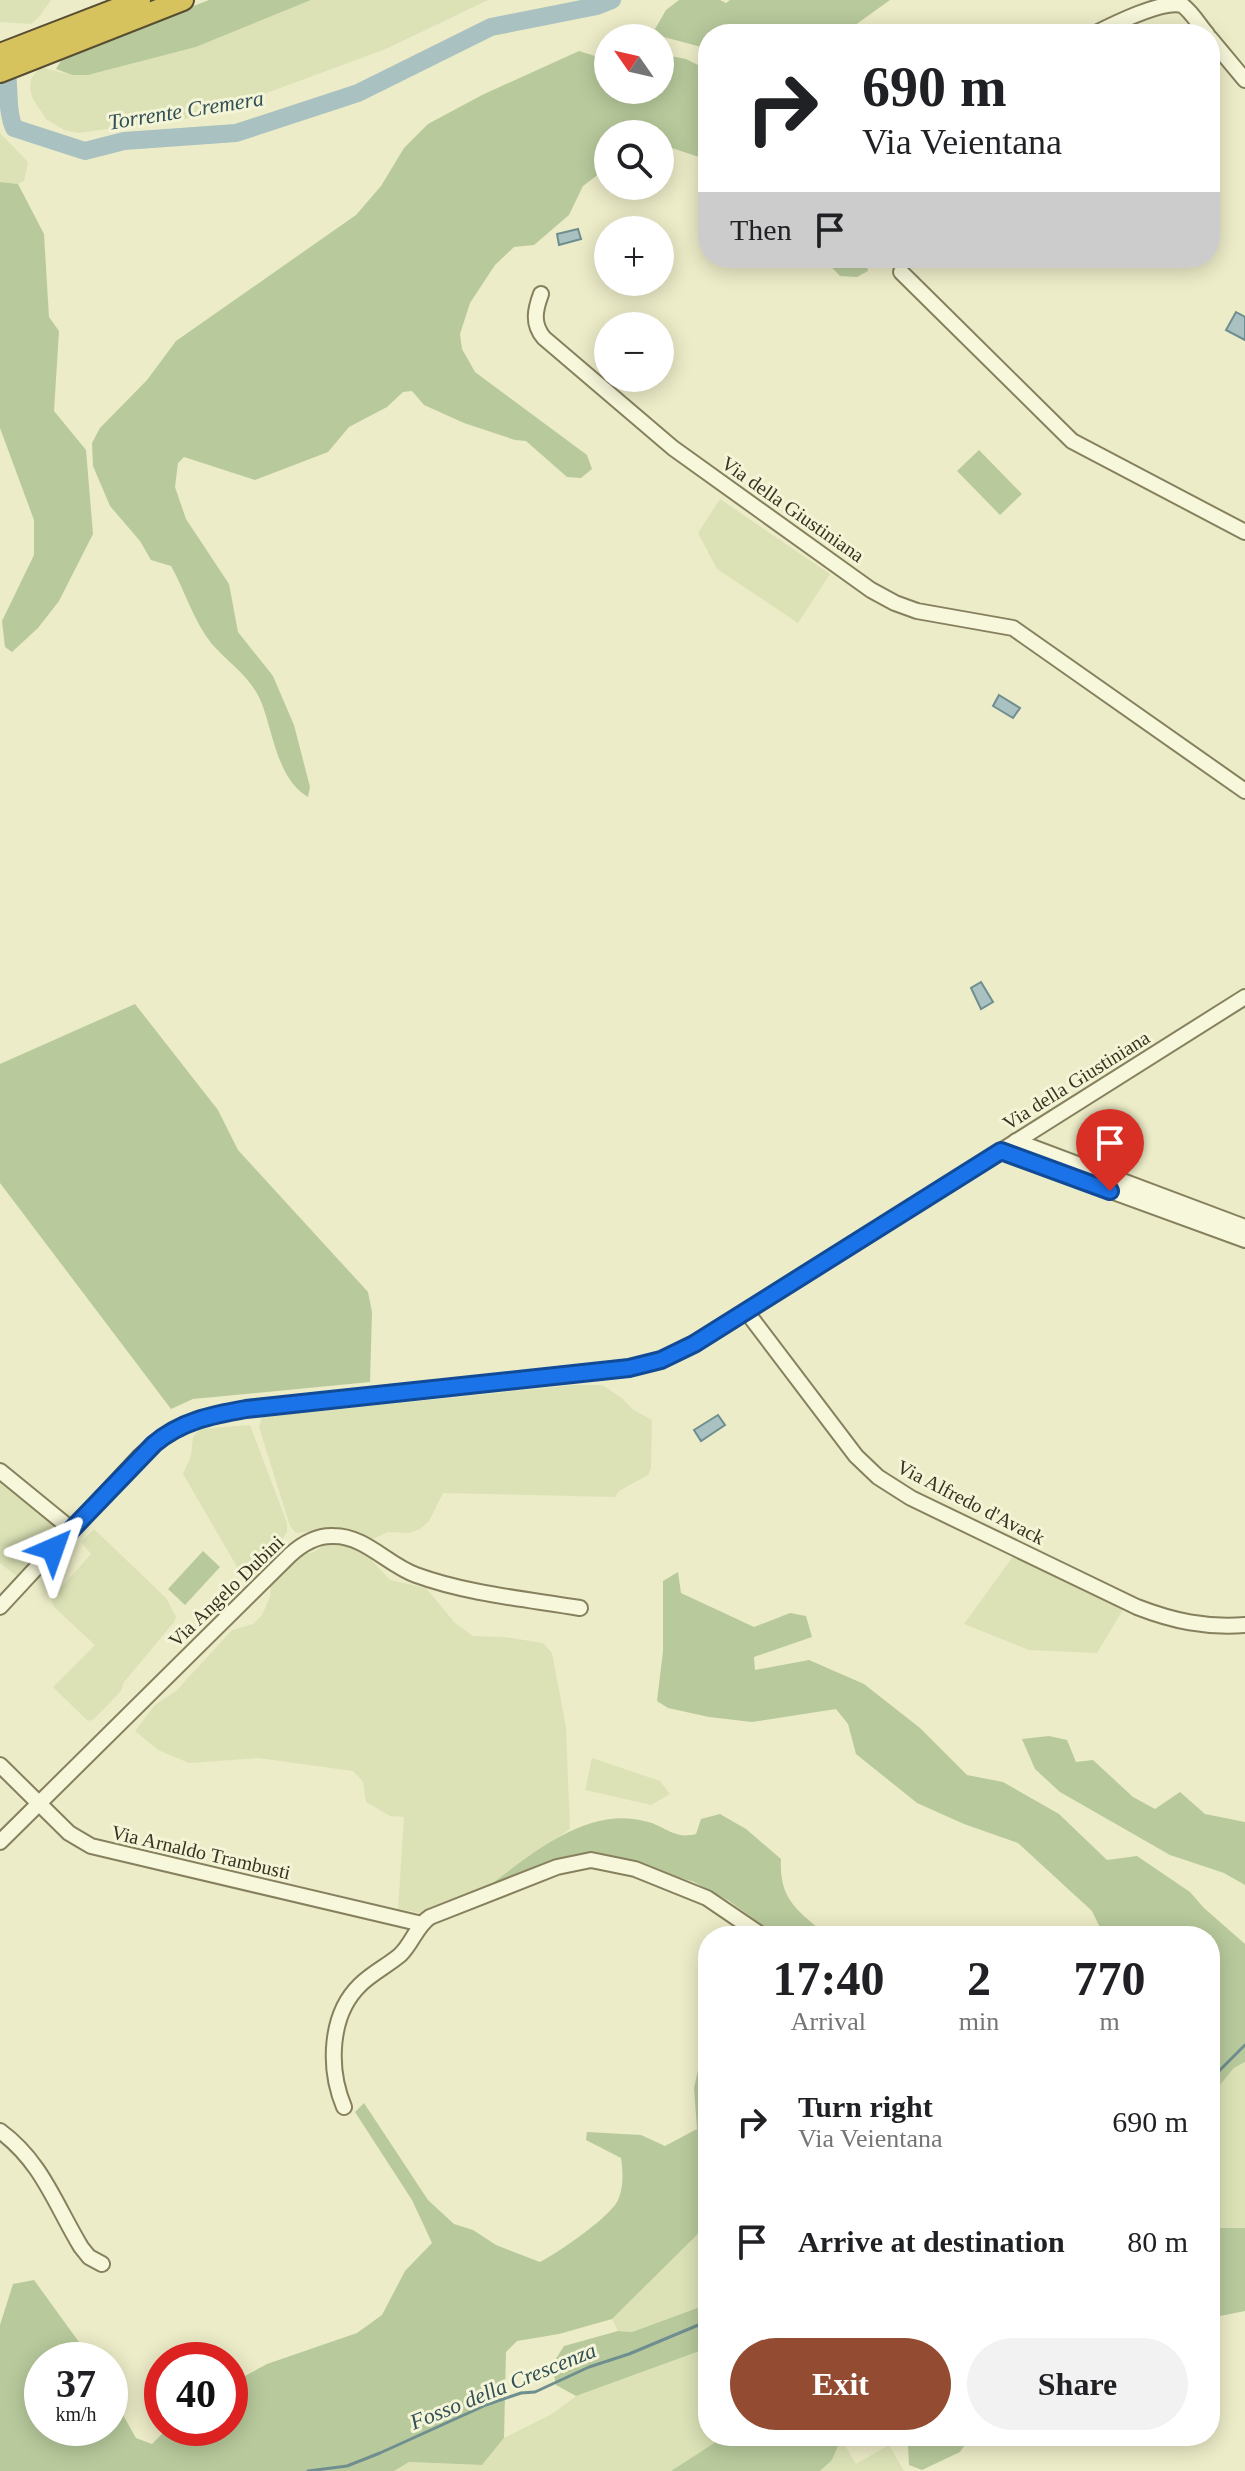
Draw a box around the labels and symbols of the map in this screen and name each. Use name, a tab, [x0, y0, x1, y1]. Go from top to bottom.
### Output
north arrow	[594, 24, 674, 104]
water label: Torrente Cremera	[106, 85, 266, 135]
street label: Via della Giustiniana	[718, 452, 869, 566]
street label: Via della Giustiniana	[999, 1026, 1153, 1134]
pin	[1076, 1109, 1144, 1191]
street label: Via Alfredo d'Avack	[893, 1455, 1049, 1549]
position arrow	[11, 1507, 95, 1591]
street label: Via Angelo Dubini	[164, 1530, 289, 1652]
street label: Via Arnaldo Trambusti	[109, 1821, 293, 1883]
water label: Fosso della Crescenza	[405, 2337, 600, 2435]
speed limit sign: 40	[144, 2342, 248, 2446]

